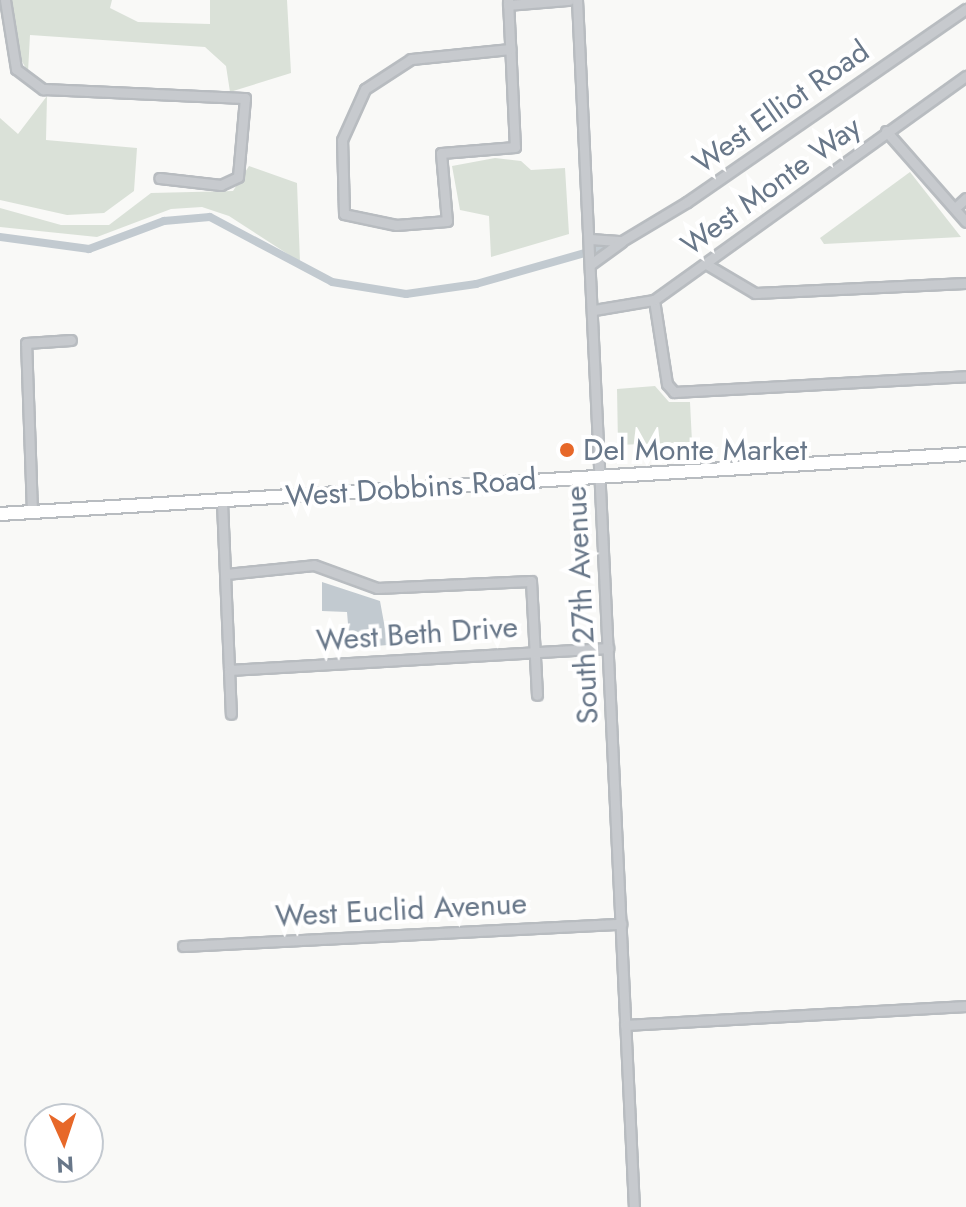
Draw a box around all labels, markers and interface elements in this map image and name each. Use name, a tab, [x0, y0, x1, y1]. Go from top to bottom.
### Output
street label: West Elliot Road	[686, 33, 876, 181]
street label: West Monte Way	[674, 109, 868, 263]
place label: Del Monte Market	[583, 432, 807, 468]
marker: Del Monte Market	[558, 441, 576, 459]
street label: West Dobbins Road	[284, 461, 538, 515]
street label: South 27th Avenue	[558, 485, 606, 725]
street label: West Beth Drive	[315, 609, 519, 659]
street label: West Euclid Avenue	[274, 885, 528, 935]
north arrow	[24, 1103, 104, 1183]
text: N	[56, 1149, 75, 1181]

